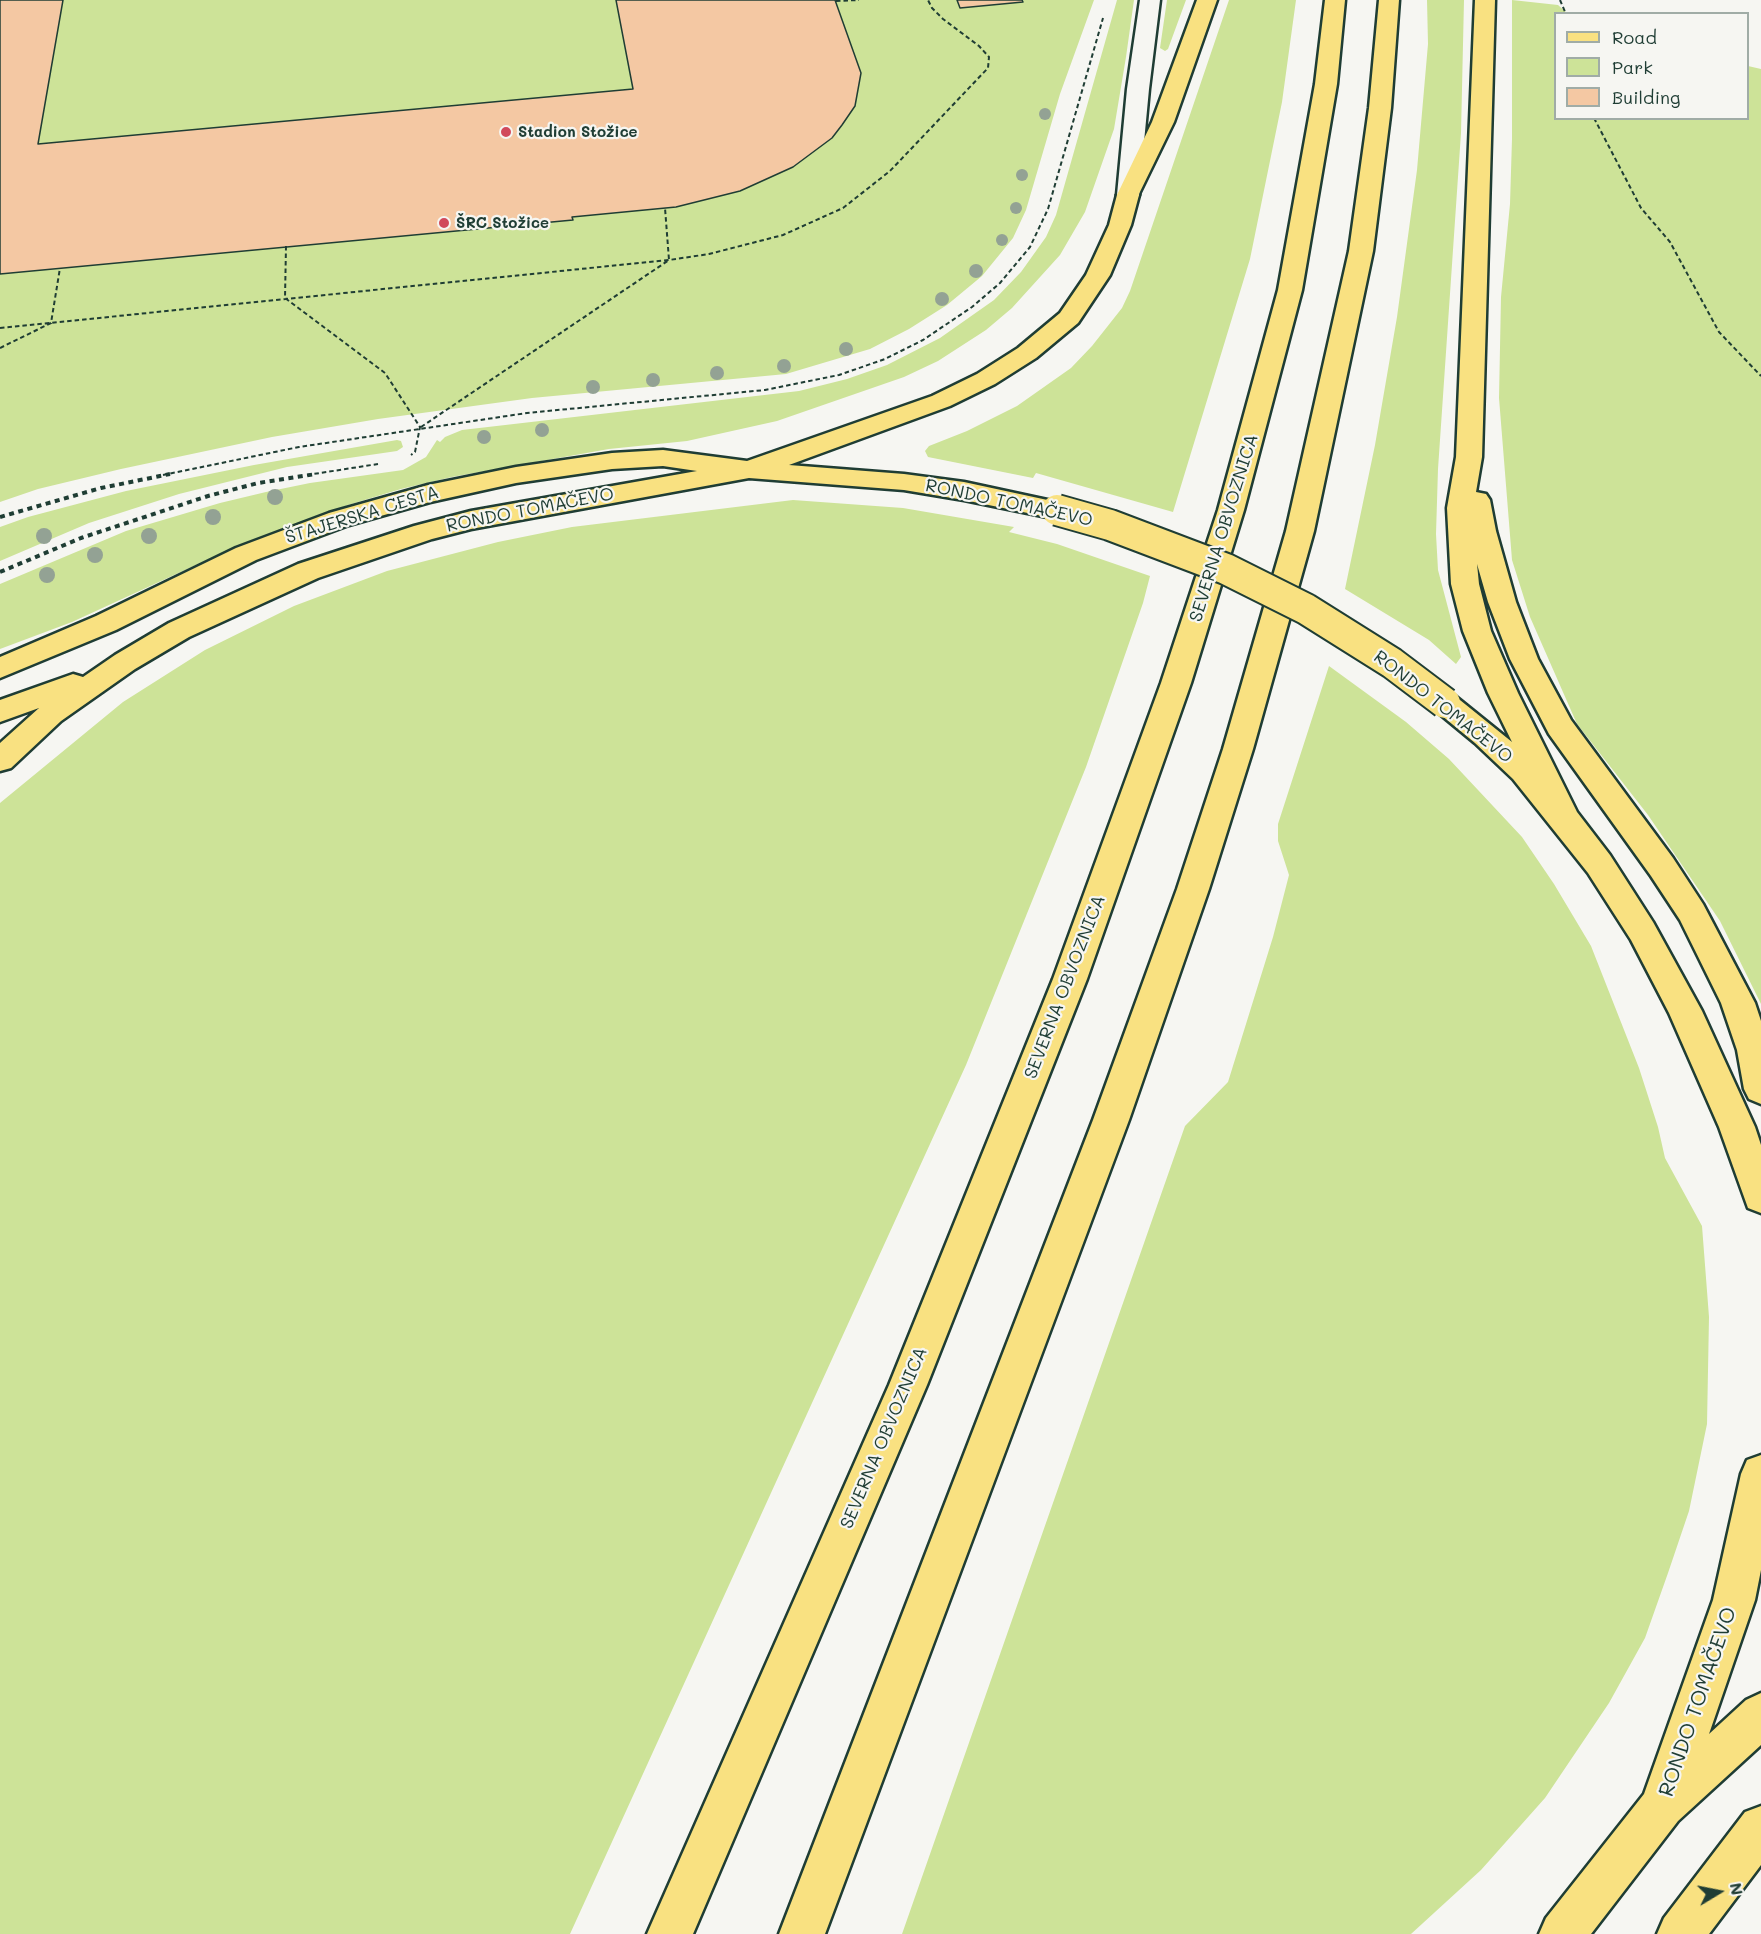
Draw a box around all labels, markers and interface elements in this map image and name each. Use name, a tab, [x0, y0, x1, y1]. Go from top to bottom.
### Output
legend	[1554, 12, 1749, 120]
text: Road	[1612, 25, 1657, 49]
text: Park	[1612, 55, 1653, 79]
text: Building	[1612, 85, 1680, 109]
place label: Stadion Stožice	[518, 123, 638, 141]
marker: Stadion Stožice	[499, 125, 513, 139]
place label: ŠRC Stožice	[456, 214, 549, 232]
marker: ŠRC Stožice	[437, 216, 451, 230]
street label: SEVERNA OBVOZNICA	[1185, 431, 1263, 625]
street label: RONDO TOMAČEVO	[923, 475, 1095, 531]
street label: ŠTAJERSKA CESTA	[283, 481, 441, 549]
street label: RONDO TOMAČEVO	[444, 483, 616, 537]
street label: RONDO TOMAČEVO	[1369, 646, 1517, 768]
street label: SEVERNA OBVOZNICA	[1020, 892, 1110, 1082]
street label: SEVERNA OBVOZNICA	[836, 1344, 932, 1532]
street label: RONDO TOMAČEVO	[1654, 1604, 1742, 1800]
north arrow	[1689, 1862, 1749, 1922]
text: N	[1726, 1881, 1749, 1897]

